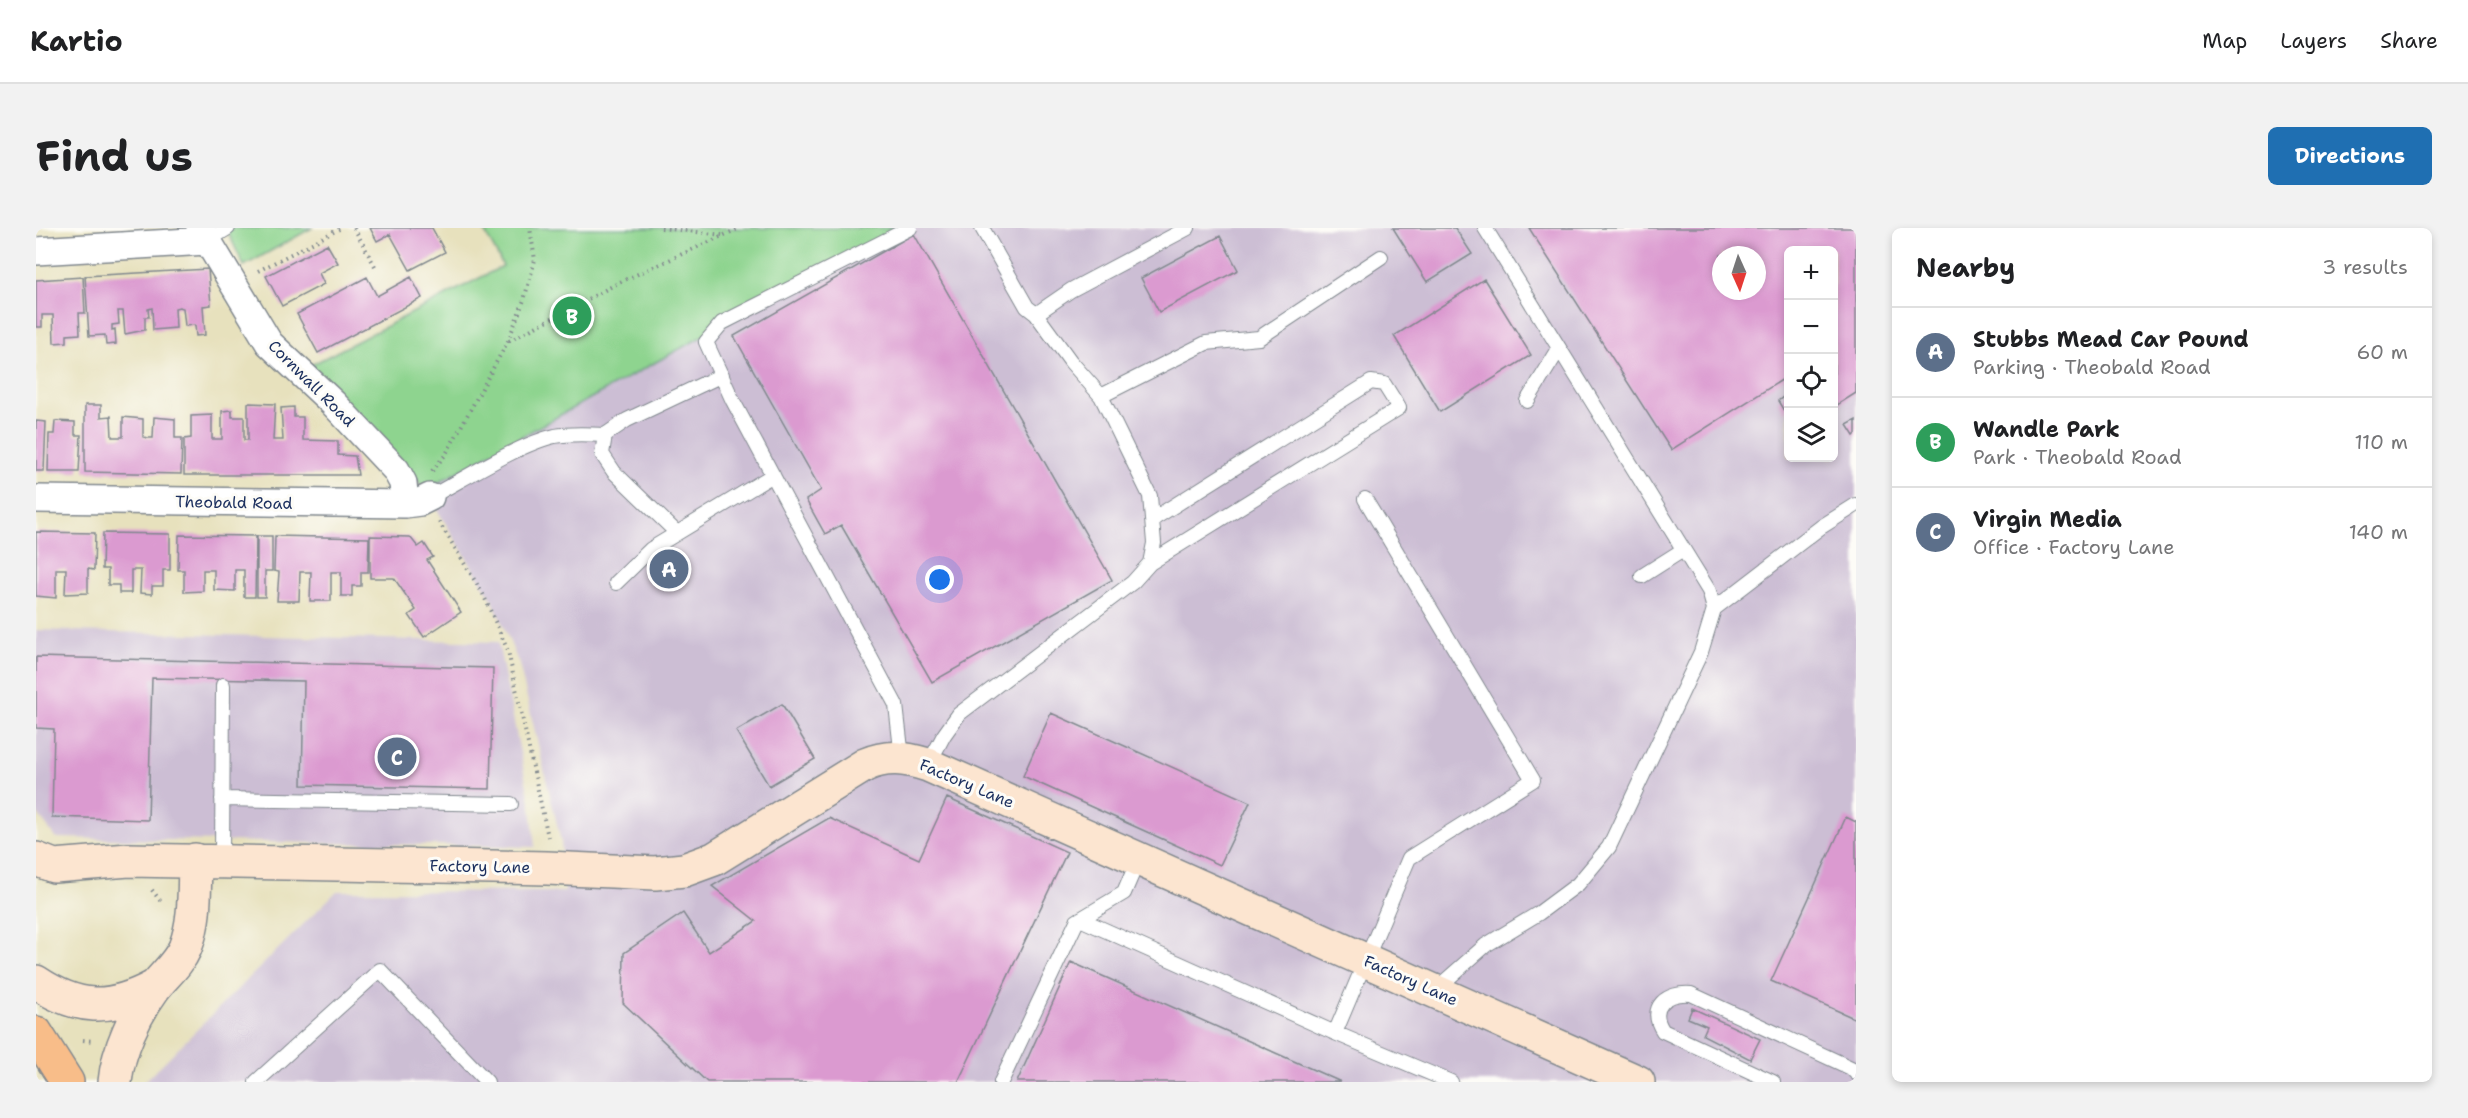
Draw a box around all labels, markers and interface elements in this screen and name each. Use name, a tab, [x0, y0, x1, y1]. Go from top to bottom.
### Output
text: Kartio	[30, 22, 123, 60]
text: Map	[2202, 27, 2247, 55]
text: Layers	[2280, 27, 2347, 55]
text: Share	[2380, 27, 2438, 55]
button: Directions	[2268, 127, 2432, 185]
text: Find us	[36, 128, 193, 184]
north arrow	[1712, 246, 1766, 300]
map controls	[1784, 246, 1838, 462]
button: +	[1784, 246, 1838, 300]
text: Nearby	[1916, 250, 2015, 285]
text: 3 results	[2322, 254, 2408, 280]
pin: B	[552, 294, 592, 338]
button: −	[1784, 300, 1838, 354]
text: Stubbs Mead Car Pound	[1973, 325, 2249, 354]
street label: Cornwall Road	[264, 336, 359, 431]
text: A	[1928, 339, 1943, 365]
text: 60 m	[2356, 339, 2408, 365]
button: locate	[1784, 354, 1838, 408]
text: Parking · Theobald Road	[1973, 354, 2211, 380]
button: layers	[1784, 408, 1838, 462]
text: Wandle Park	[1973, 415, 2120, 444]
text: B	[1929, 429, 1942, 455]
text: 110 m	[2354, 429, 2408, 455]
text: Park · Theobald Road	[1973, 444, 2182, 470]
street label: Theobald Road	[175, 491, 293, 514]
text: Virgin Media	[1973, 505, 2122, 534]
text: C	[1929, 519, 1942, 545]
text: 140 m	[2349, 519, 2408, 545]
text: Office · Factory Lane	[1973, 534, 2175, 560]
pin: A	[650, 546, 688, 592]
your location	[925, 565, 954, 594]
pin: C	[378, 734, 416, 780]
street label: Factory Lane	[916, 754, 1017, 813]
street label: Factory Lane	[429, 855, 531, 878]
street label: Factory Lane	[1361, 950, 1461, 1011]

